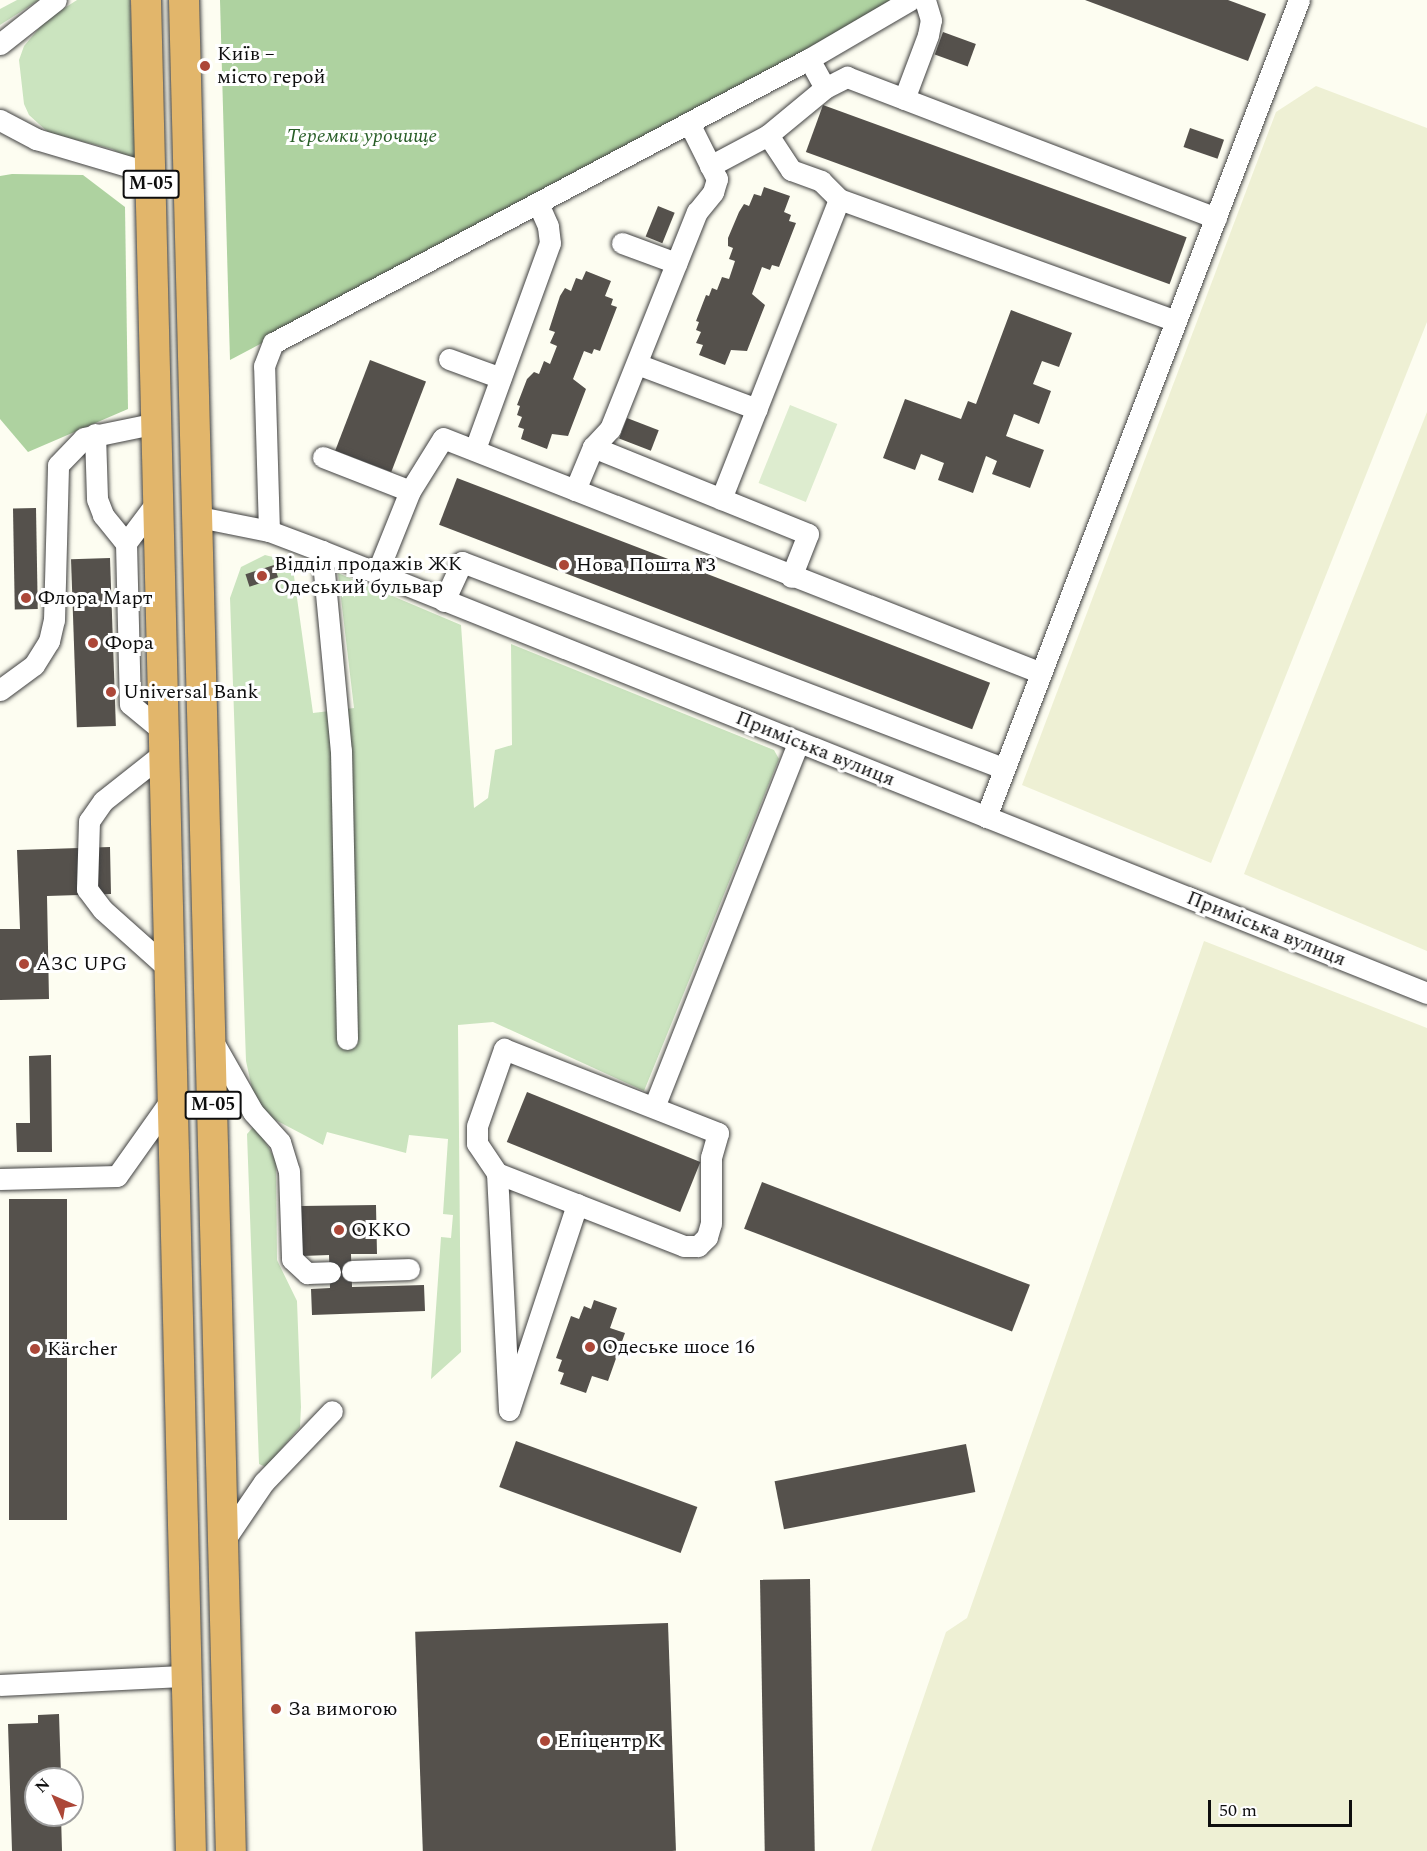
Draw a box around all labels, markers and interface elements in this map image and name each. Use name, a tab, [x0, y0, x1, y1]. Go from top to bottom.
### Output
place label: Київ – місто герой	[217, 42, 326, 89]
marker: Київ – місто герой	[198, 59, 212, 73]
park label: Теремки урочище	[287, 124, 437, 148]
road number: М-05	[122, 169, 180, 199]
place label: Відділ продажів ЖК Одеський бульвар	[274, 552, 462, 599]
place label: Нова Пошта №3	[576, 553, 715, 577]
marker: Нова Пошта №3	[557, 558, 571, 572]
marker: Відділ продажів ЖК Одеський бульвар	[255, 569, 269, 583]
place label: Флора Март	[38, 586, 153, 610]
marker: Флора Март	[19, 591, 33, 605]
place label: Фора	[105, 631, 154, 655]
marker: Фора	[86, 636, 100, 650]
place label: Universal Bank	[123, 680, 259, 704]
marker: Universal Bank	[104, 685, 118, 699]
street label: Приміська вулиця	[732, 706, 898, 792]
street label: Приміська вулиця	[1183, 886, 1349, 972]
place label: АЗС UPG	[36, 952, 127, 976]
marker: АЗС UPG	[17, 957, 31, 971]
road number: М-05	[184, 1090, 242, 1120]
place label: ОККО	[351, 1218, 411, 1242]
marker: ОККО	[332, 1223, 346, 1237]
place label: Одеське шосе 16	[602, 1335, 755, 1359]
place label: Kärcher	[47, 1337, 118, 1361]
marker: Одеське шосе 16	[583, 1340, 597, 1354]
marker: Kärcher	[28, 1342, 42, 1356]
place label: За вимогою	[288, 1697, 398, 1721]
marker: За вимогою	[269, 1702, 283, 1716]
place label: Епіцентр К	[557, 1729, 662, 1753]
marker: Епіцентр К	[538, 1734, 552, 1748]
north arrow	[24, 1767, 84, 1827]
text: N	[30, 1773, 56, 1799]
scale bar	[1211, 1788, 1355, 1826]
text: 50 m	[1219, 1797, 1257, 1824]

